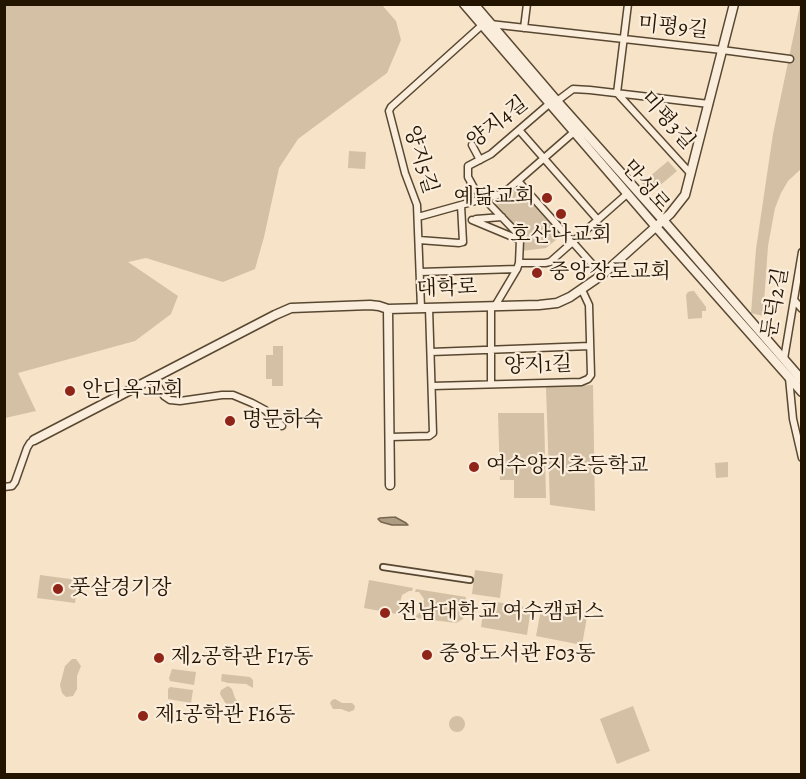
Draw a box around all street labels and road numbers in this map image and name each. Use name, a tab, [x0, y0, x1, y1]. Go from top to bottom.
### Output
street label: 미평9길	[637, 12, 709, 44]
street label: 미평3길	[634, 87, 700, 155]
street label: 양지4길	[463, 91, 533, 155]
street label: 양지5길	[398, 123, 442, 197]
street label: 만성로	[616, 156, 674, 218]
street label: 둔덕2길	[757, 266, 795, 340]
street label: 대학로	[416, 275, 478, 303]
street label: 양지1길	[504, 352, 572, 380]

